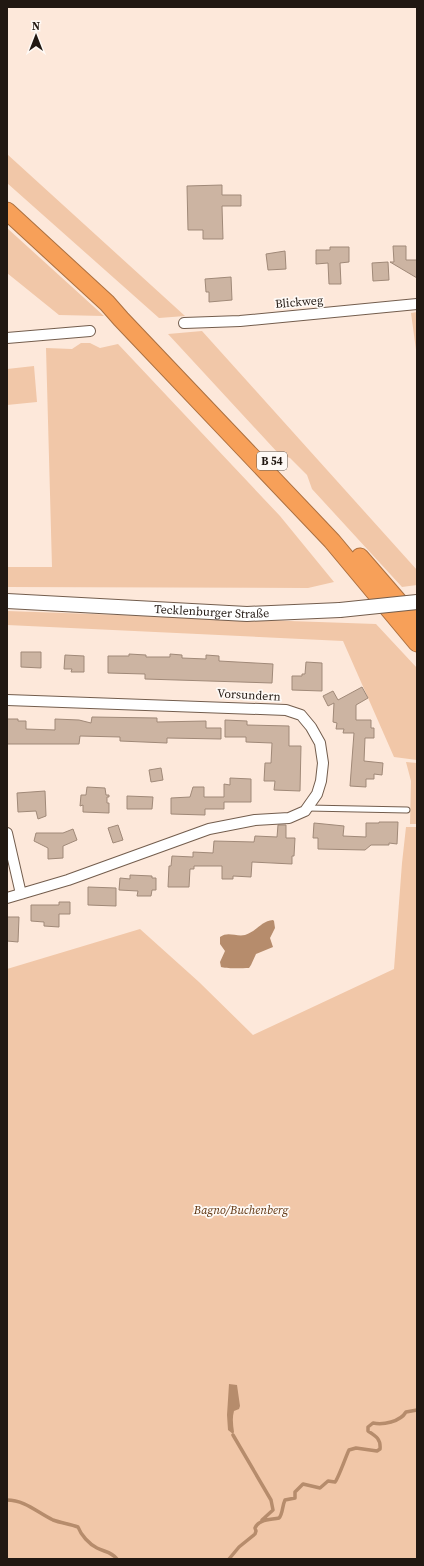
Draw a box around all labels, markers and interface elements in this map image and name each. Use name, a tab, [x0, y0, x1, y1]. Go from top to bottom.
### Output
north arrow	[16, 16, 56, 56]
text: N	[32, 19, 40, 34]
street label: Blickweg	[274, 292, 324, 312]
road number: B 54	[257, 452, 287, 470]
street label: Tecklenburger Straße	[154, 601, 269, 622]
street label: Vorsundern	[217, 685, 281, 705]
park label: Bagno/Buchenberg	[193, 1202, 289, 1218]

